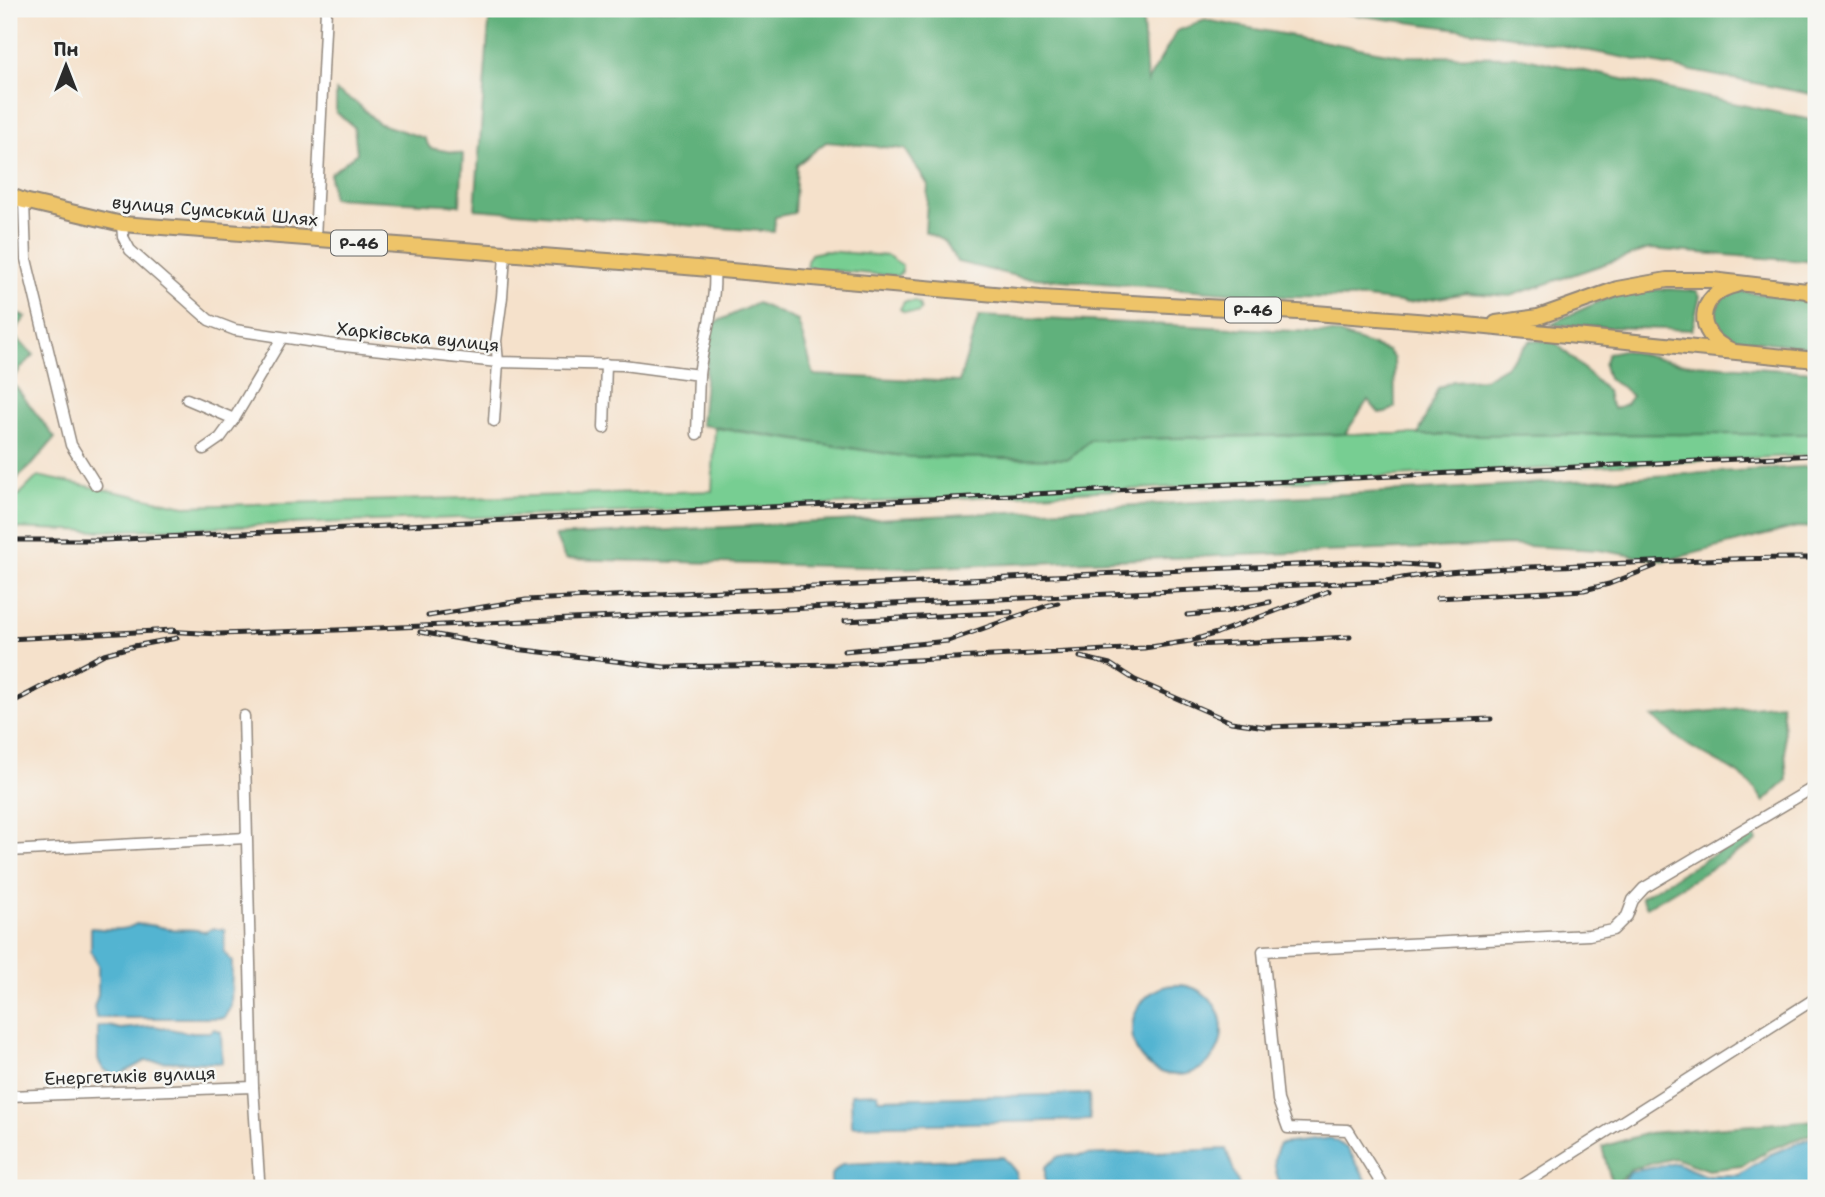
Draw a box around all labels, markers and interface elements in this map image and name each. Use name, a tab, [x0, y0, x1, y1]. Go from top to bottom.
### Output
north arrow	[32, 32, 102, 102]
text: Пн	[53, 37, 79, 62]
street label: вулиця Сумський Шлях	[111, 190, 319, 232]
road number: Р-46	[331, 230, 387, 256]
road number: Р-46	[1225, 298, 1281, 322]
street label: Харківська вулиця	[335, 317, 501, 357]
street label: Енергетиків вулиця	[44, 1061, 216, 1091]

